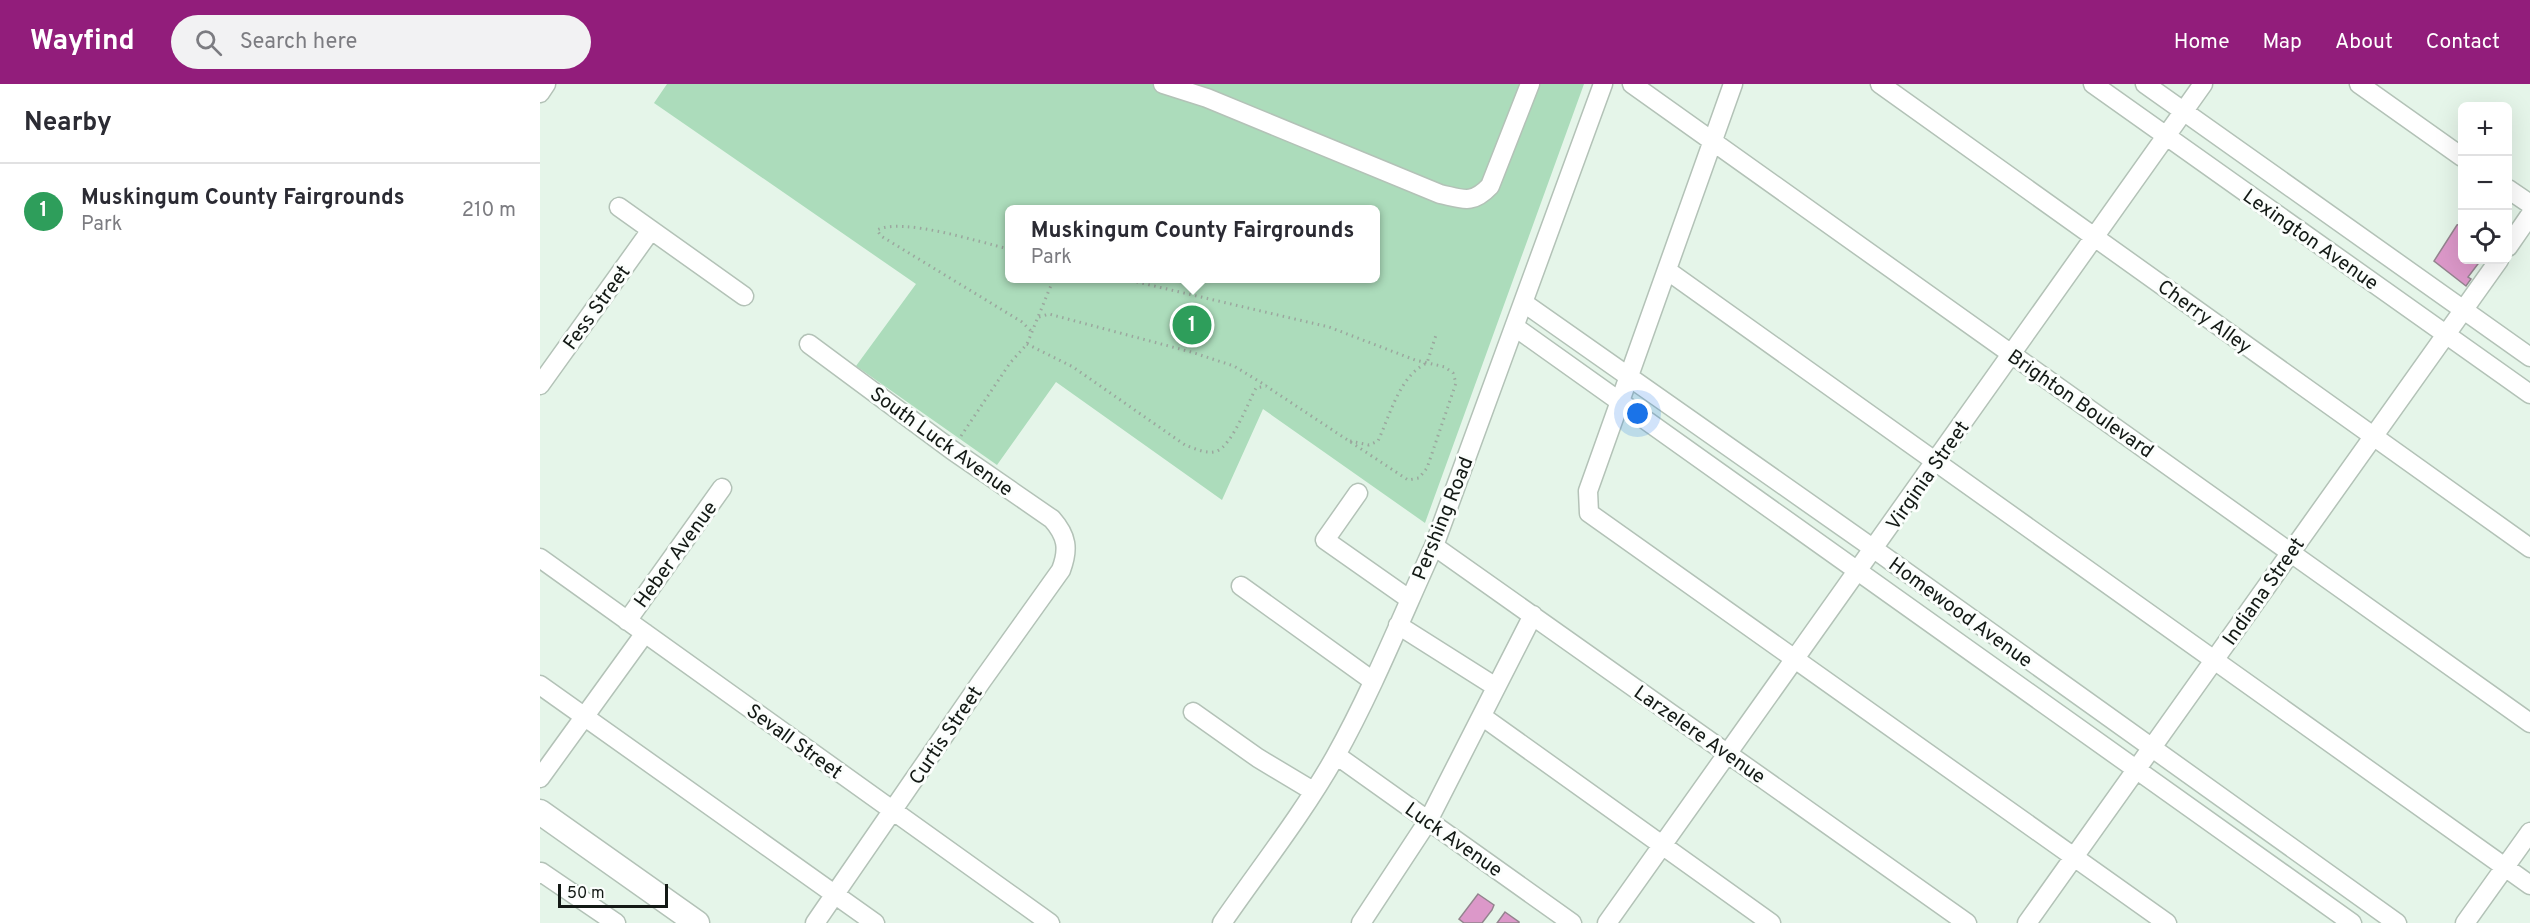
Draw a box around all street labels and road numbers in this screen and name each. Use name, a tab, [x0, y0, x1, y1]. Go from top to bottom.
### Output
street label: Lexington Avenue	[2237, 184, 2383, 297]
street label: Fess Street	[558, 261, 637, 356]
street label: Cherry Alley	[2151, 275, 2256, 361]
street label: Brighton Boulevard	[2002, 344, 2158, 465]
street label: South Luck Avenue	[864, 382, 1018, 503]
street label: Virginia Street	[1881, 416, 1976, 536]
street label: Pershing Road	[1407, 453, 1480, 584]
street label: Heber Avenue	[629, 497, 724, 614]
street label: Indiana Street	[2218, 533, 2311, 651]
street label: Homewood Avenue	[1883, 553, 2037, 675]
street label: Larzelere Avenue	[1628, 680, 1770, 791]
street label: Curtis Street	[904, 682, 989, 791]
street label: Sevall Street	[741, 699, 847, 786]
street label: Luck Avenue	[1399, 797, 1507, 884]

